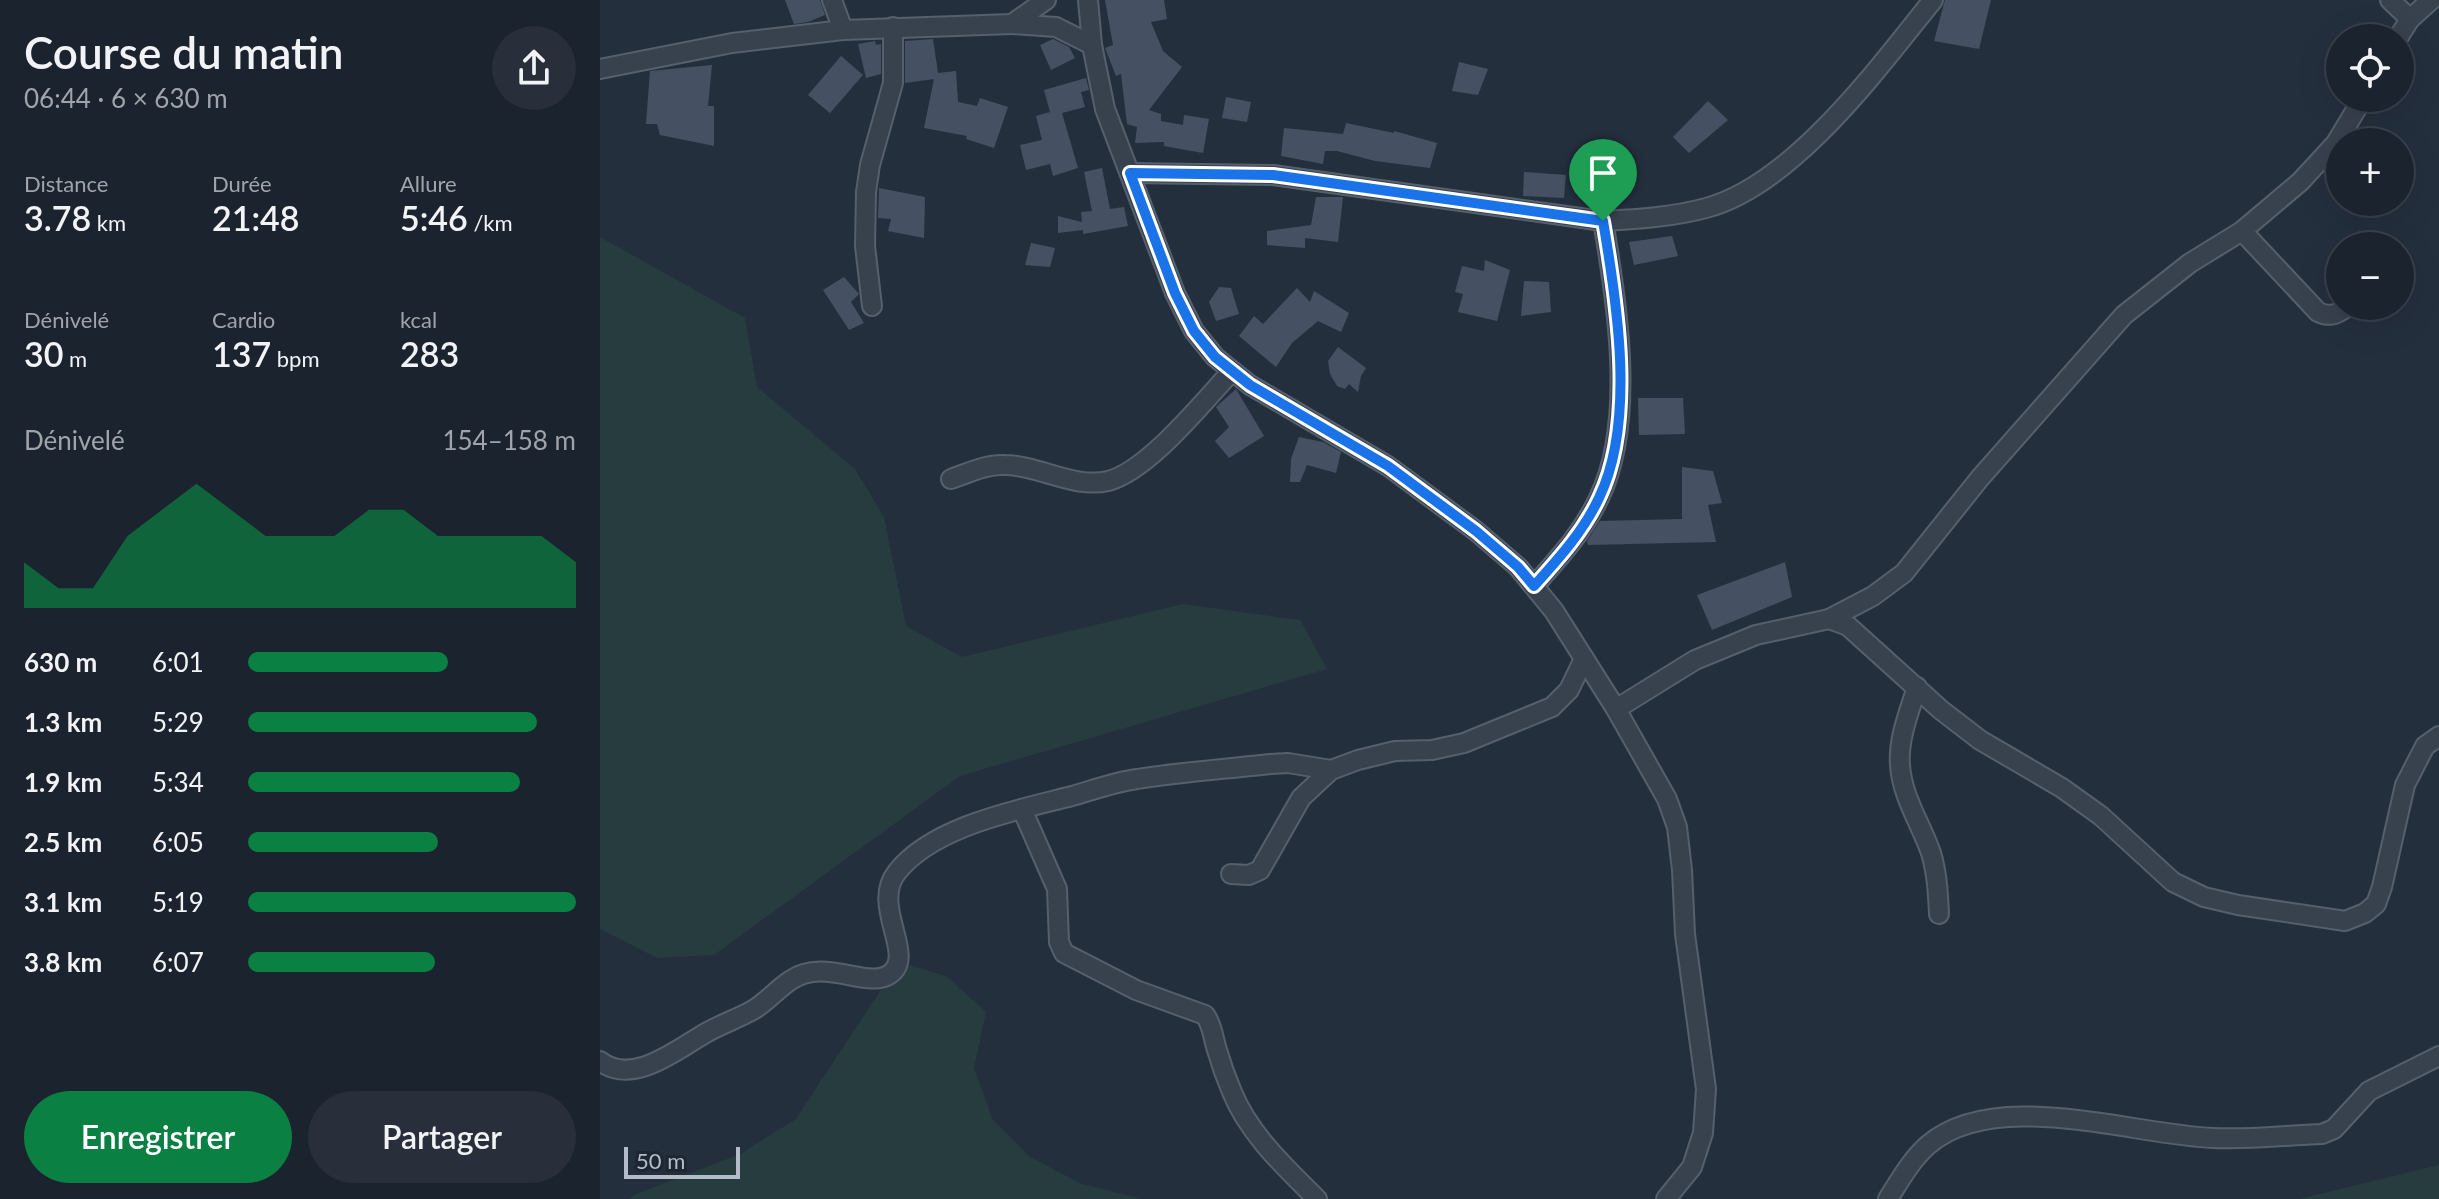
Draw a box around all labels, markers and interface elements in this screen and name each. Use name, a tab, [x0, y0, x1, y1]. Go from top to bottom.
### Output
map controls	[2326, 24, 2414, 320]
button: locate	[2326, 24, 2414, 112]
text: Course du matin	[24, 26, 343, 78]
button: share	[492, 26, 576, 110]
text: 06:44 · 6 × 630 m	[24, 82, 228, 114]
button: +	[2326, 128, 2414, 216]
pin	[1569, 139, 1637, 221]
icon: arrive	[1581, 151, 1625, 195]
text: Distance	[24, 170, 108, 197]
text: Durée	[212, 170, 272, 197]
text: Allure	[400, 170, 457, 197]
text: 3.78	[24, 197, 91, 238]
text: 21:48	[212, 197, 300, 238]
text: 5:46	[400, 197, 468, 238]
text: km	[91, 209, 126, 236]
text: /km	[468, 209, 513, 236]
button: −	[2326, 232, 2414, 320]
text: Dénivelé	[24, 306, 109, 333]
text: Cardio	[212, 306, 275, 333]
text: kcal	[400, 306, 437, 333]
text: 30	[24, 333, 63, 374]
text: 137	[212, 333, 271, 374]
text: 283	[400, 333, 459, 374]
text: m	[63, 345, 87, 372]
text: bpm	[271, 345, 320, 372]
text: Dénivelé	[24, 424, 125, 456]
text: 154–158 m	[442, 424, 576, 456]
text: 630 m	[24, 646, 97, 678]
text: 6:01	[152, 646, 204, 678]
text: 1.3 km	[24, 706, 102, 738]
text: 5:29	[152, 706, 204, 738]
text: 1.9 km	[24, 766, 102, 798]
text: 5:34	[152, 766, 204, 798]
text: 2.5 km	[24, 826, 102, 858]
text: 6:05	[152, 826, 204, 858]
text: 3.1 km	[24, 886, 102, 918]
text: 5:19	[152, 886, 204, 918]
text: 3.8 km	[24, 946, 102, 978]
text: 6:07	[152, 946, 204, 978]
button: Enregistrer	[24, 1091, 292, 1183]
button: Partager	[308, 1091, 576, 1183]
scale bar	[624, 1143, 740, 1179]
text: 50 m	[636, 1147, 685, 1174]

